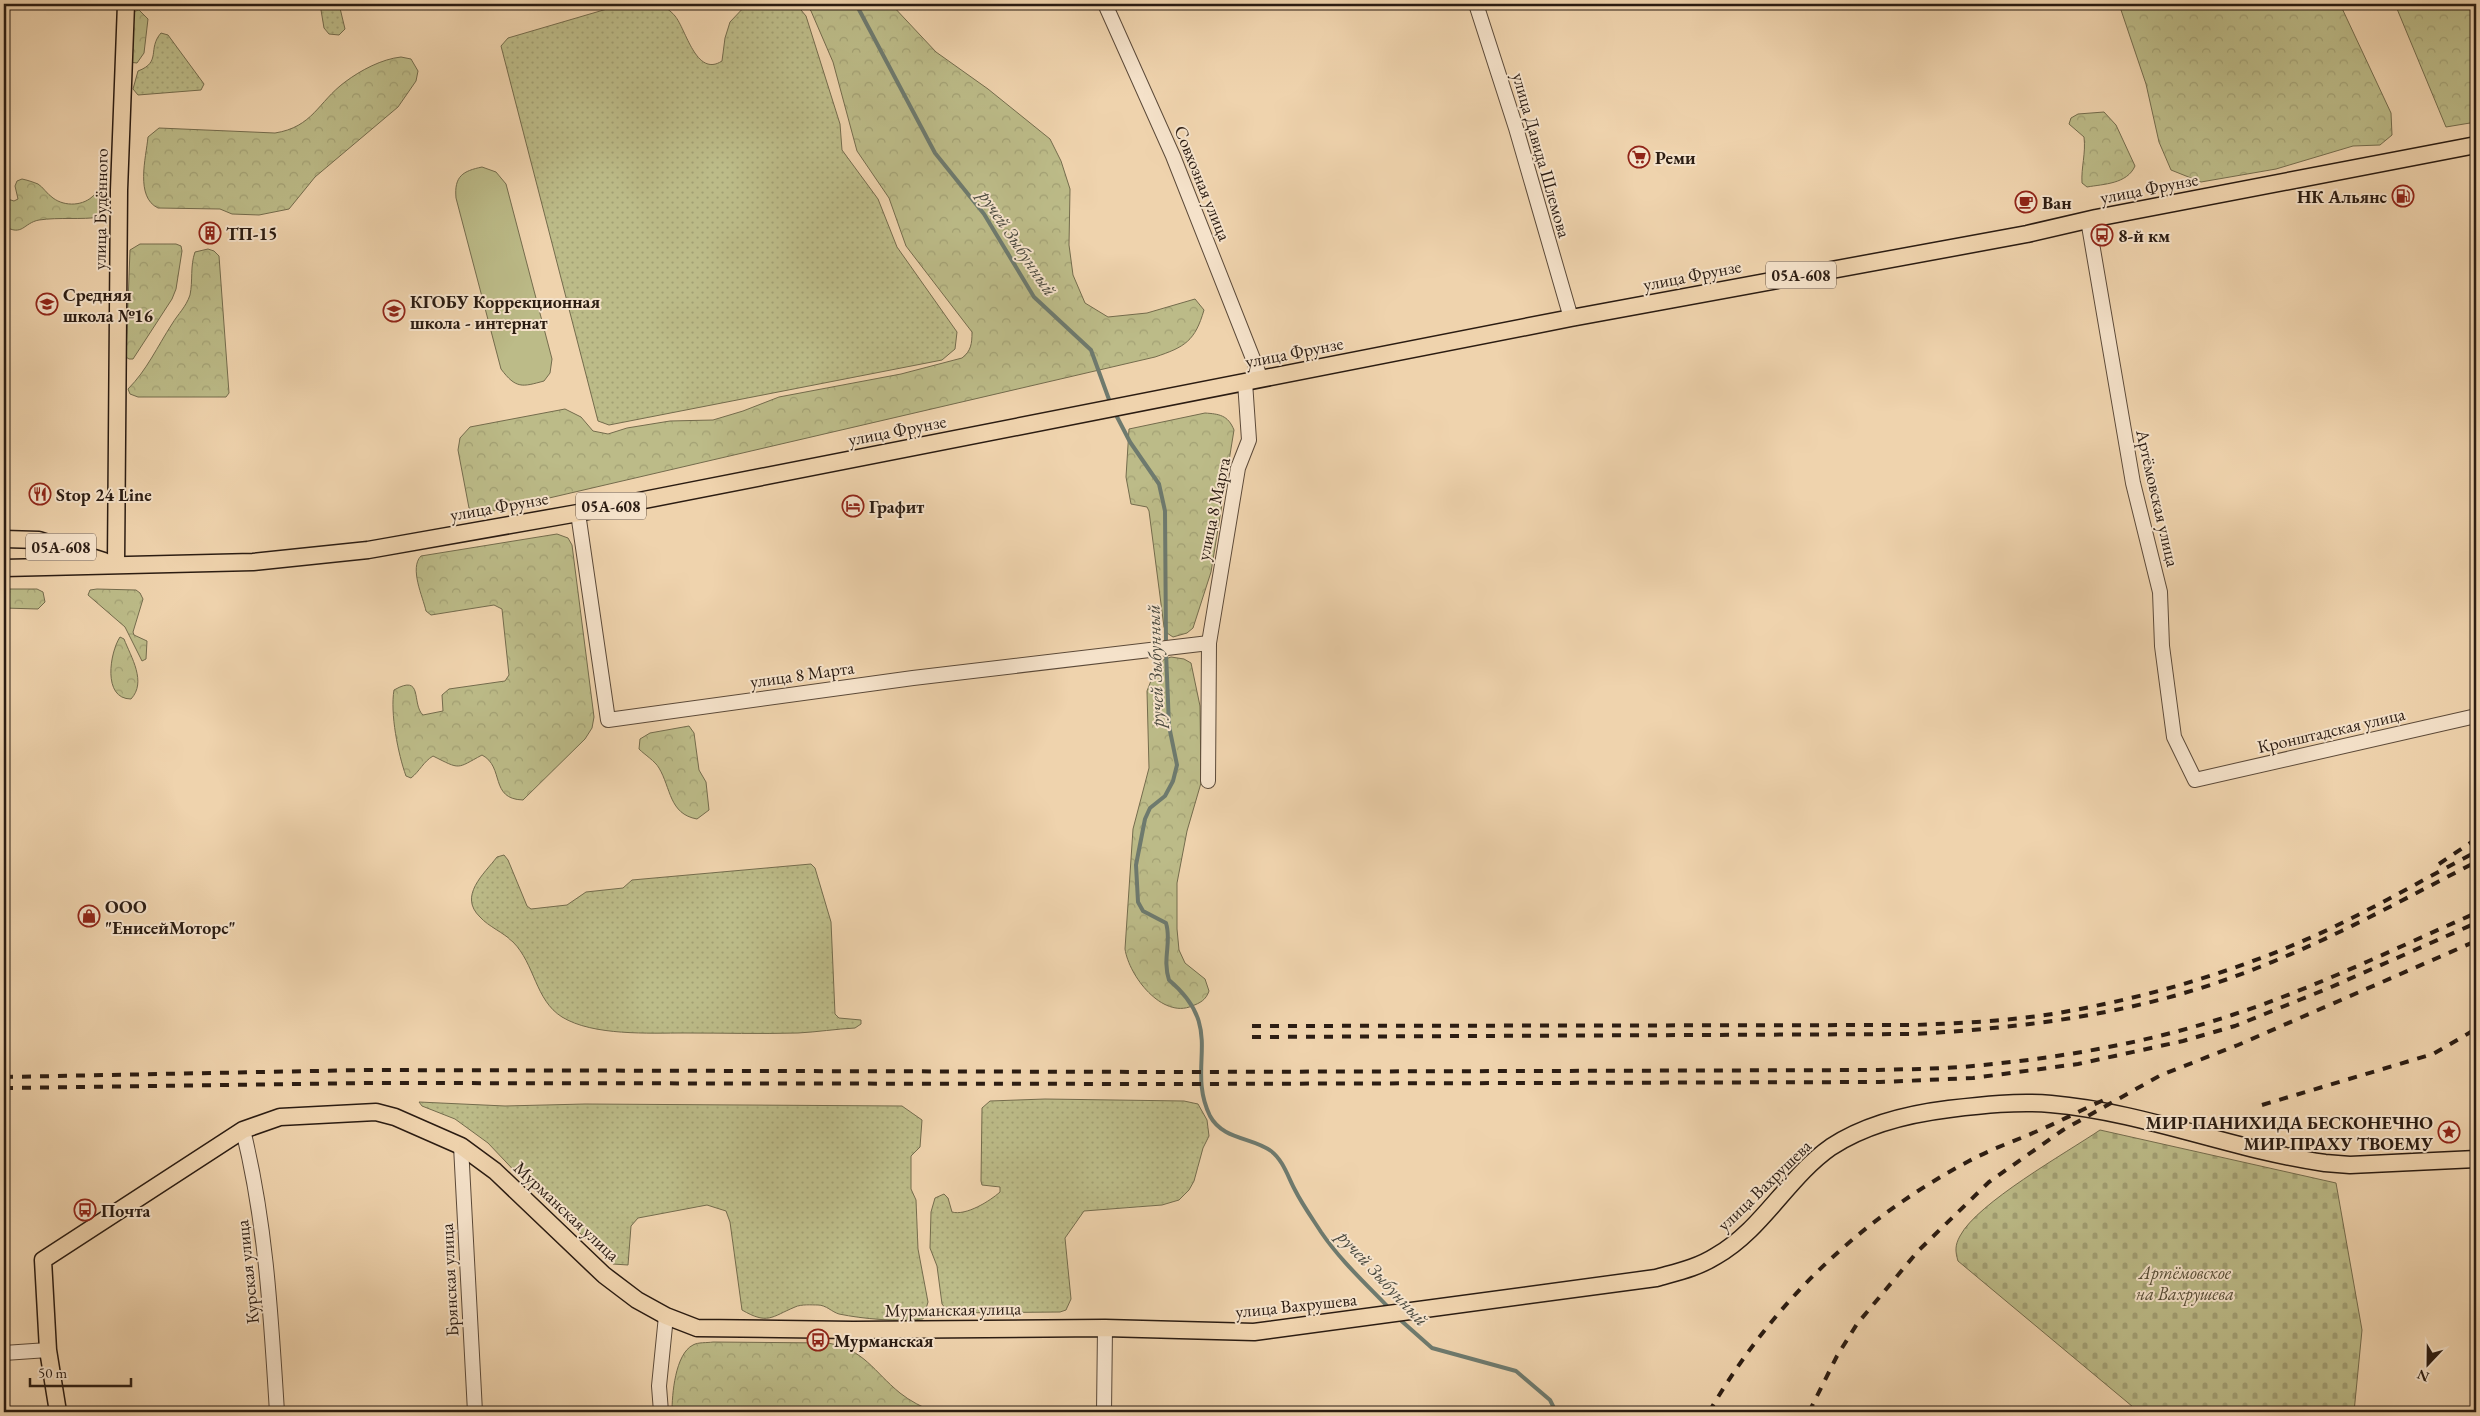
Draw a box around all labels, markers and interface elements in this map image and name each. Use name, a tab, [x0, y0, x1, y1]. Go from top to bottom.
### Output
street label: улица Давида Шлемова	[1507, 70, 1577, 241]
street label: Совхозная улица	[1169, 122, 1237, 245]
supermarket icon: Реми	[1627, 145, 1651, 169]
place label: Реми	[1655, 146, 1696, 169]
street label: улица Будённого	[87, 148, 113, 270]
street label: улица Фрунзе	[2098, 167, 2200, 209]
water label: ручей Зыбунный	[972, 183, 1063, 301]
fuel station icon: НК Альянс	[2391, 184, 2415, 208]
place label: НК Альянс	[2297, 185, 2388, 208]
cafe icon: Ван	[2014, 190, 2038, 214]
place label: Ван	[2042, 191, 2072, 214]
building icon: ТП-15	[198, 221, 222, 245]
place label: ТП-15	[226, 222, 277, 245]
bus stop icon: 8-й км	[2090, 223, 2114, 247]
place label: 8-й км	[2118, 224, 2170, 247]
street label: улица Фрунзе	[1641, 254, 1743, 296]
road number: 05А-608	[1766, 262, 1836, 288]
place label: Средняя школа №16	[63, 283, 154, 327]
place label: КГОБУ Коррекционная школа - интернат	[410, 290, 600, 334]
school or university icon: Средняя школа №16	[35, 292, 59, 316]
school or university icon: КГОБУ Коррекционная школа - интернат	[382, 299, 406, 323]
street label: улица Фрунзе	[1243, 331, 1345, 373]
street label: улица Фрунзе	[846, 409, 948, 451]
street label: Артёмовская улица	[2131, 426, 2185, 570]
street label: улица 8 Марта	[1191, 455, 1235, 563]
restaurant icon: Stop 24 Line	[28, 482, 52, 506]
place label: Stop 24 Line	[56, 483, 152, 506]
street label: улица Фрунзе	[448, 486, 550, 526]
road number: 05А-608	[576, 492, 646, 520]
hotel icon: Графит	[841, 494, 865, 518]
place label: Графит	[869, 495, 924, 518]
road number: 05А-608	[26, 534, 96, 560]
water label: ручей Зыбунный	[1140, 604, 1170, 731]
street label: улица 8 Марта	[748, 655, 856, 693]
street label: Кронштадская улица	[2255, 702, 2408, 758]
place label: ООО "ЕнисейМоторс"	[105, 895, 236, 939]
shop icon: ООО "ЕнисейМоторс"	[77, 904, 101, 928]
place label: МИР ПАНИХИДА БЕСКОНЕЧНО МИР ПРАХУ ТВОЕМУ	[2146, 1111, 2434, 1155]
place icon: МИР ПАНИХИДА БЕСКОНЕЧНО МИР ПРАХУ ТВОЕМУ	[2437, 1120, 2461, 1144]
street label: улица Вахрушева	[1712, 1134, 1817, 1236]
street label: Мурманская улица	[509, 1156, 625, 1267]
bus stop icon: Почта	[73, 1198, 97, 1222]
place label: Почта	[101, 1199, 151, 1222]
street label: Курская улица	[230, 1218, 264, 1325]
street label: Брянская улица	[435, 1222, 463, 1337]
water label: ручей Зыбунный	[1330, 1222, 1434, 1332]
park label: Артёмовское на Вахрушева	[2136, 1261, 2234, 1306]
street label: улица Вахрушева	[1234, 1287, 1359, 1323]
street label: Мурманская улица	[885, 1296, 1022, 1322]
bus stop icon: Мурманская	[806, 1328, 830, 1352]
place label: Мурманская	[834, 1329, 934, 1352]
north arrow	[2402, 1338, 2452, 1388]
scale bar	[30, 1356, 131, 1388]
text: 50 m	[38, 1363, 67, 1382]
text: N	[2414, 1365, 2432, 1387]

